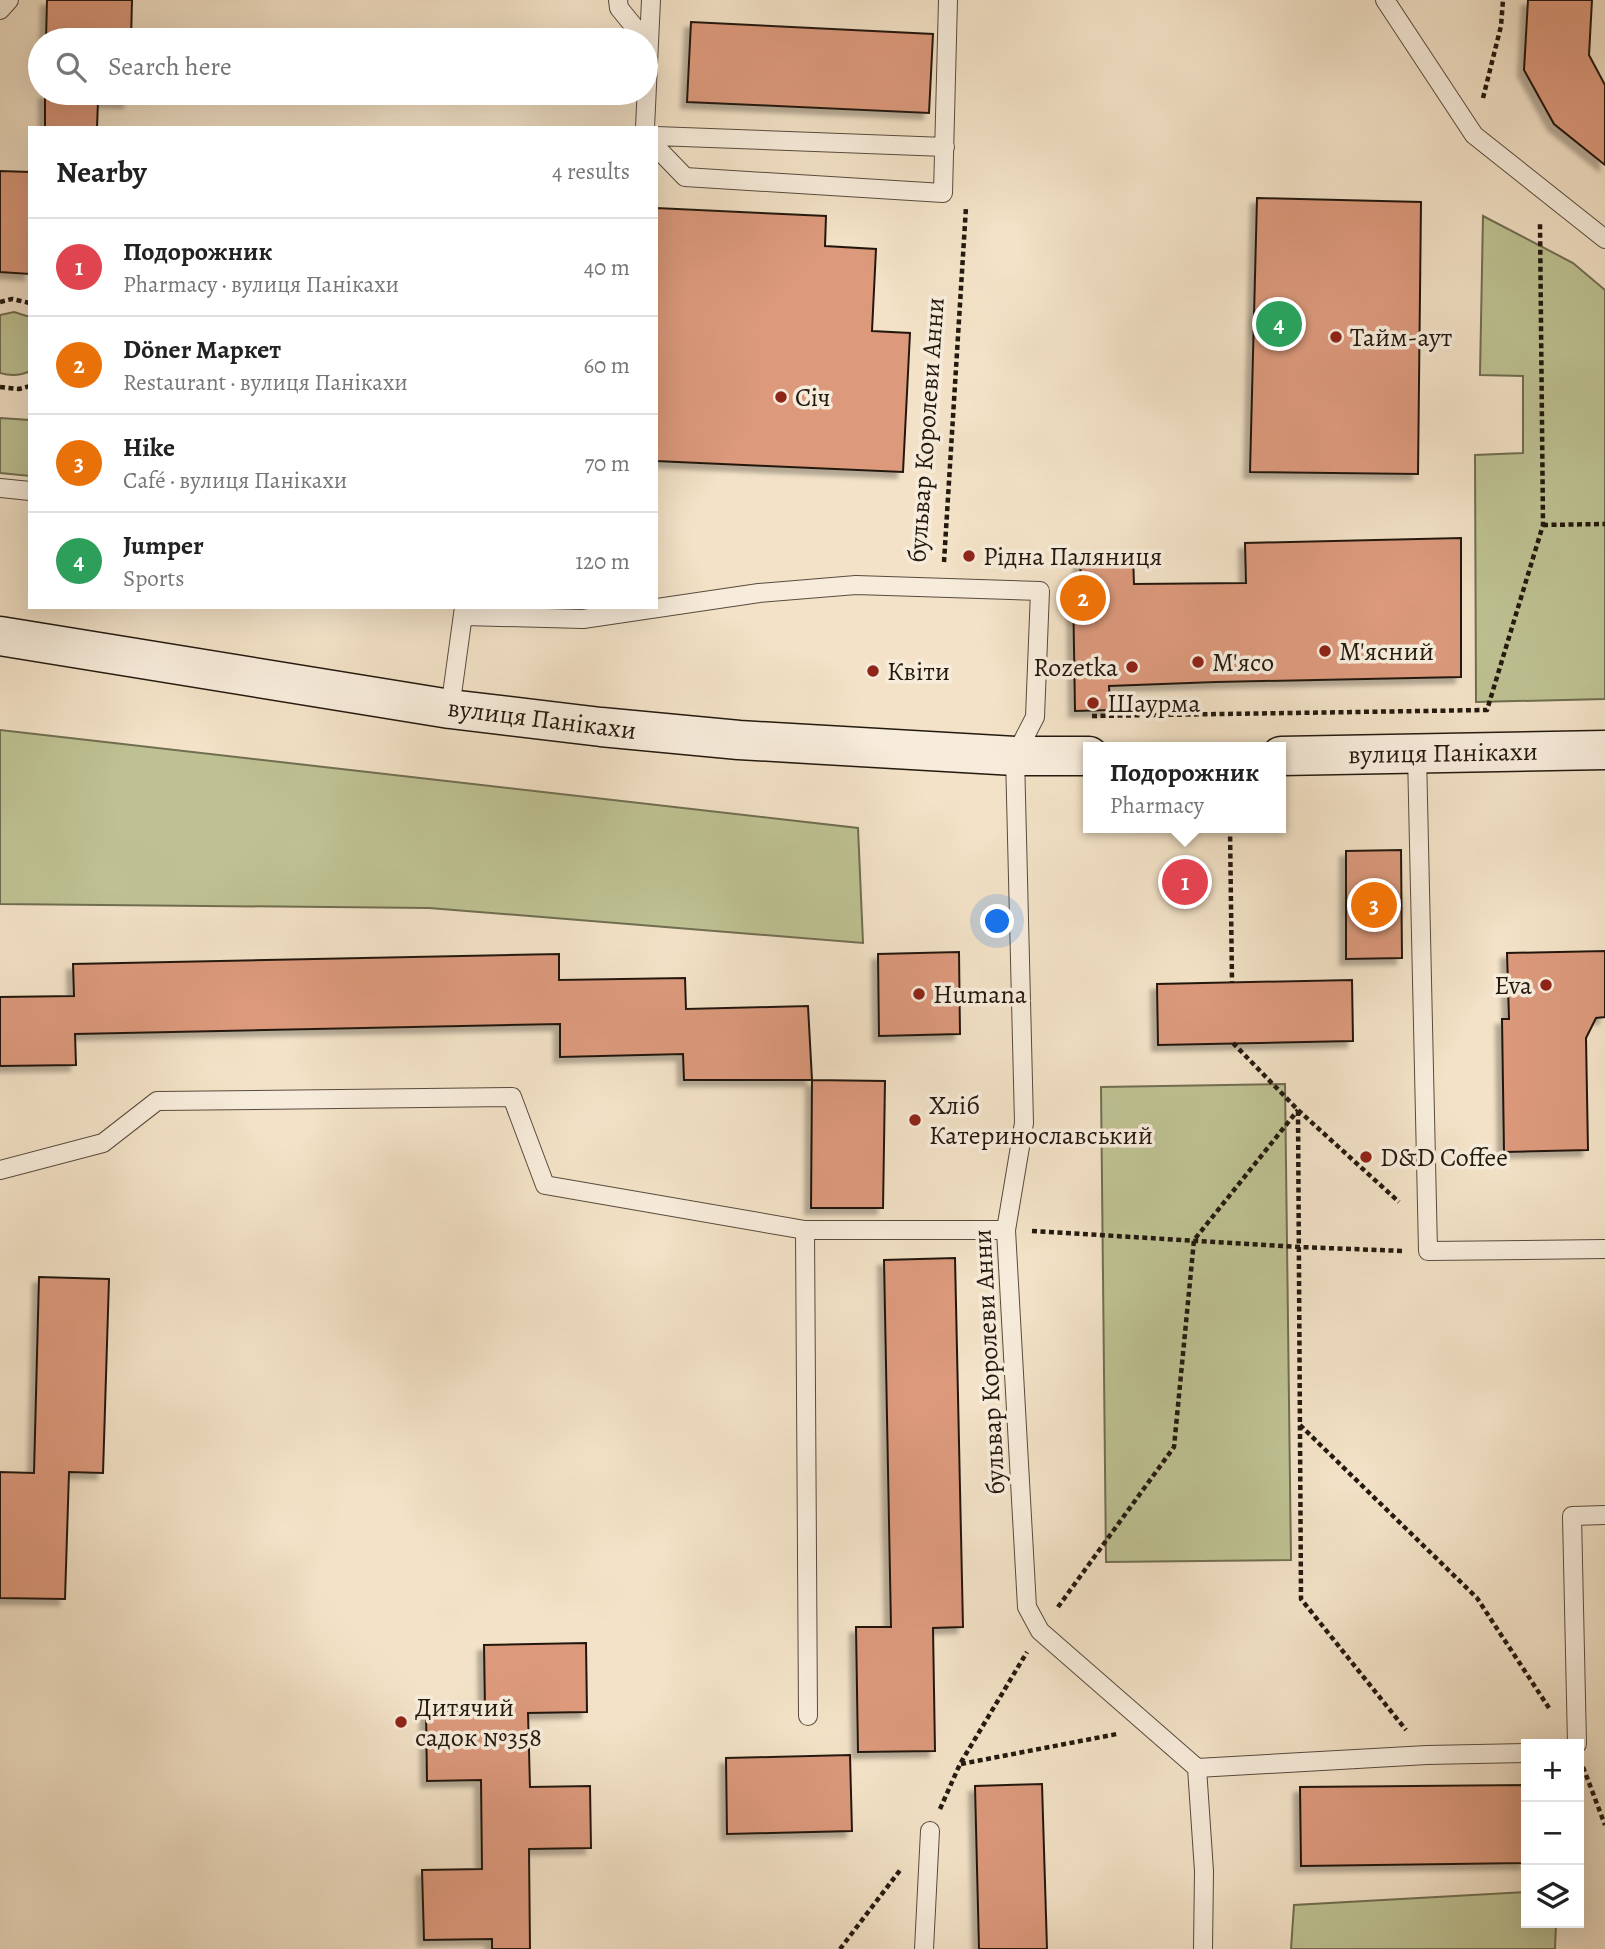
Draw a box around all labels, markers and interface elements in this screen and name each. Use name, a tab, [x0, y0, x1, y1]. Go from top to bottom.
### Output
search box	[28, 28, 658, 105]
icon: search	[52, 48, 90, 86]
text: Search here	[108, 49, 232, 84]
text: Nearby	[56, 152, 147, 192]
text: 4 results	[552, 156, 630, 187]
text: Подорожник	[123, 234, 273, 269]
text: 1	[75, 252, 83, 283]
text: 40 m	[584, 252, 630, 283]
text: Pharmacy · вулиця Панікахи	[123, 269, 399, 300]
street label: бульвар Королеви Анни	[899, 296, 953, 564]
pin: 4	[1256, 298, 1302, 350]
place label: Тайм-аут	[1350, 320, 1453, 355]
marker: Тайм-аут	[1328, 329, 1344, 345]
text: Döner Маркет	[123, 332, 281, 367]
text: 2	[73, 350, 85, 381]
text: 60 m	[583, 350, 630, 381]
text: Restaurant · вулиця Панікахи	[123, 367, 408, 398]
place label: Січ	[795, 380, 831, 415]
marker: Січ	[773, 389, 789, 405]
text: Hike	[123, 430, 175, 465]
text: 3	[74, 448, 84, 479]
text: 70 m	[584, 448, 630, 479]
text: Café · вулиця Панікахи	[123, 465, 347, 496]
text: Jumper	[123, 528, 204, 563]
place label: Рідна Паляниця	[983, 539, 1162, 574]
text: 4	[74, 546, 84, 577]
text: 120 m	[575, 546, 630, 577]
marker: Рідна Паляниця	[961, 548, 977, 564]
text: Sports	[123, 563, 184, 594]
pin: 2	[1060, 572, 1106, 624]
place label: М'ясний	[1339, 634, 1434, 669]
marker: М'ясний	[1317, 643, 1333, 659]
place label: М'ясо	[1212, 645, 1274, 680]
place label: Rozetka	[1033, 650, 1118, 685]
place label: Квіти	[887, 654, 950, 689]
marker: М'ясо	[1190, 654, 1206, 670]
marker: Rozetka	[1124, 659, 1140, 675]
marker: Квіти	[865, 663, 881, 679]
place label: Шаурма	[1107, 686, 1201, 721]
street label: вулиця Панікахи	[446, 690, 638, 748]
marker: Шаурма	[1085, 695, 1101, 711]
street label: вулиця Панікахи	[1348, 734, 1538, 772]
popup	[1083, 742, 1286, 833]
text: Подорожник	[1110, 755, 1259, 790]
text: Pharmacy	[1110, 790, 1204, 821]
pin: 1	[1162, 856, 1208, 908]
pin: 3	[1351, 879, 1397, 931]
your location	[980, 904, 1014, 938]
place label: Eva	[1494, 968, 1532, 1003]
place label: Humana	[933, 977, 1027, 1012]
marker: Eva	[1538, 977, 1554, 993]
marker: Humana	[911, 986, 927, 1002]
place label: Хліб Катеринославський	[929, 1088, 1153, 1153]
marker: Хліб Катеринославський	[907, 1112, 923, 1128]
place label: D&D Coffee	[1380, 1140, 1508, 1175]
marker: D&D Coffee	[1358, 1149, 1374, 1165]
street label: бульвар Королеви Анни	[965, 1228, 1013, 1496]
place label: Дитячий садок №358	[415, 1690, 542, 1755]
marker: Дитячий садок №358	[393, 1714, 409, 1730]
map controls	[1521, 1739, 1584, 1928]
button: +	[1521, 1739, 1584, 1802]
button: −	[1521, 1802, 1584, 1865]
button: layers	[1521, 1865, 1584, 1928]

